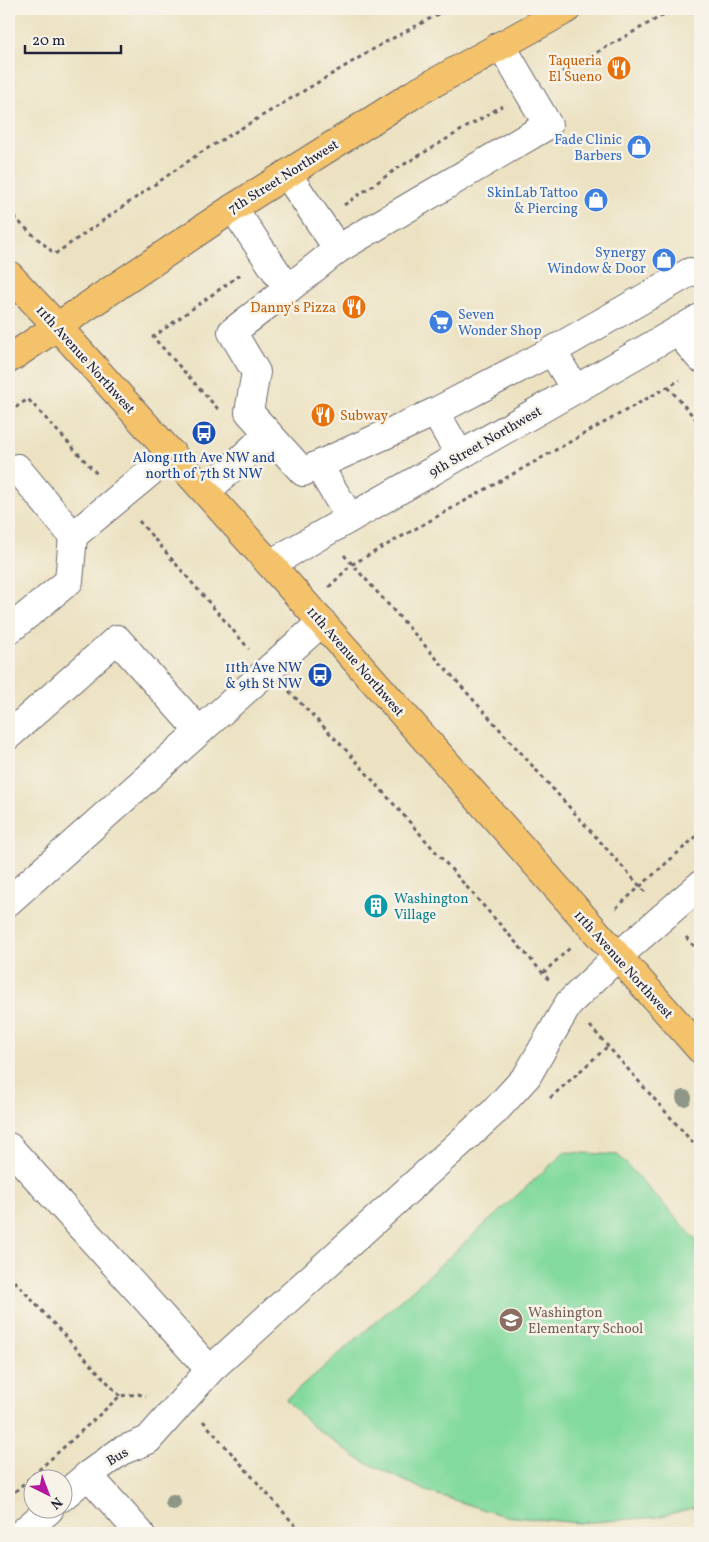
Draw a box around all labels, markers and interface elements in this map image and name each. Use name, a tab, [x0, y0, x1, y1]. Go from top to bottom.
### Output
scale bar	[25, 22, 121, 54]
text: 20 m	[32, 31, 65, 52]
place label: Taqueria El Sueno	[548, 52, 602, 87]
restaurant icon: Taqueria El Sueno	[606, 55, 632, 81]
place label: Fade Clinic Barbers	[554, 131, 622, 166]
shop icon: Fade Clinic Barbers	[626, 134, 652, 160]
street label: 7th Street Northwest	[225, 136, 343, 219]
place label: SkinLab Tattoo & Piercing	[487, 184, 578, 219]
shop icon: SkinLab Tattoo & Piercing	[583, 187, 609, 213]
place label: Synergy Window & Door	[547, 244, 646, 279]
shop icon: Synergy Window & Door	[651, 247, 677, 273]
restaurant icon: Danny's Pizza	[341, 294, 367, 320]
place label: Danny's Pizza	[250, 299, 336, 318]
street label: 11th Avenue Northwest	[31, 302, 139, 419]
place label: Seven Wonder Shop	[458, 306, 541, 341]
supermarket icon: Seven Wonder Shop	[428, 309, 454, 335]
restaurant icon: Subway	[310, 402, 336, 428]
street label: 9th Street Northwest	[426, 402, 546, 482]
place label: Subway	[340, 407, 389, 426]
bus stop icon: Along 11th Ave NW and north of 7th St NW	[191, 420, 217, 446]
place label: Along 11th Ave NW and north of 7th St NW	[133, 449, 275, 484]
street label: 11th Avenue Northwest	[302, 603, 408, 721]
place label: 11th Ave NW & 9th St NW	[225, 659, 302, 694]
bus stop icon: 11th Ave NW & 9th St NW	[307, 662, 333, 688]
place label: Washington Village	[394, 890, 469, 925]
building icon: Washington Village	[363, 893, 389, 919]
street label: 11th Avenue Northwest	[569, 907, 677, 1024]
place label: Washington Elementary School	[528, 1304, 643, 1339]
school or university icon: Washington Elementary School	[498, 1307, 524, 1333]
street label: Bus	[103, 1443, 132, 1471]
north arrow	[22, 1470, 72, 1520]
text: N	[46, 1492, 66, 1513]

